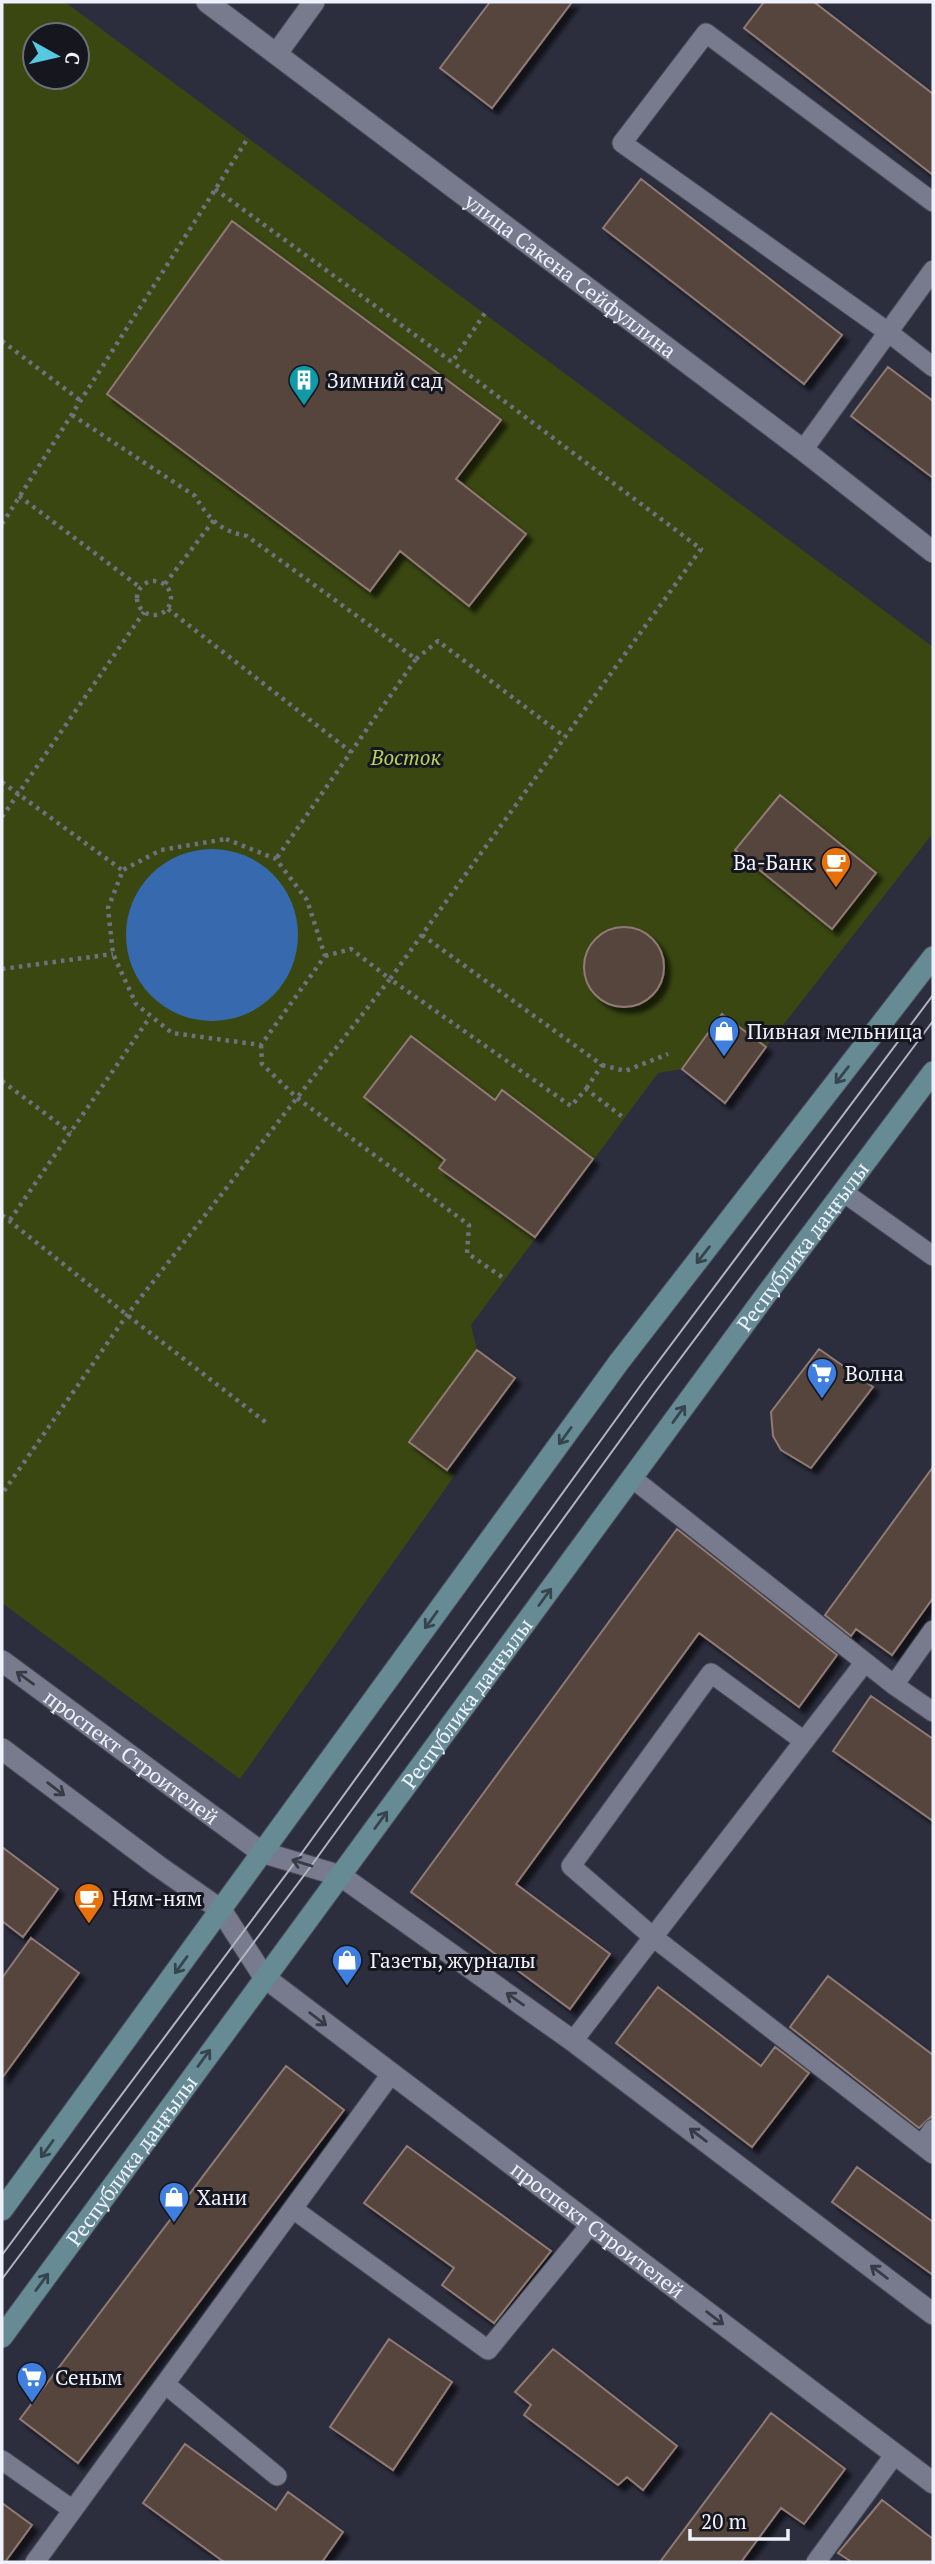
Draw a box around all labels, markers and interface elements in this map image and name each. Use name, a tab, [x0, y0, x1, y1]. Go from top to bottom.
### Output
north arrow	[21, 21, 91, 91]
text: С	[60, 51, 87, 66]
street label: улица Сакена Сейфуллина	[458, 186, 683, 364]
building icon: Зимний сад	[287, 363, 321, 407]
place label: Зимний сад	[327, 366, 443, 394]
park label: Восток	[370, 743, 442, 771]
cafe icon: Ва-Банк	[819, 845, 853, 889]
place label: Ва-Банк	[733, 848, 814, 876]
shop icon: Пивная мельница	[707, 1014, 741, 1058]
place label: Пивная мельница	[747, 1017, 923, 1045]
one-way arrow	[834, 1065, 849, 1084]
street label: Республика даңғылы	[730, 1156, 875, 1337]
one-way arrow	[695, 1245, 710, 1263]
supermarket icon: Волна	[805, 1356, 839, 1400]
place label: Волна	[845, 1359, 904, 1387]
one-way arrow	[672, 1405, 687, 1424]
one-way arrow	[558, 1426, 572, 1445]
one-way arrow	[537, 1588, 552, 1607]
one-way arrow	[424, 1610, 438, 1629]
street label: Республика даңғылы	[395, 1612, 539, 1794]
one-way arrow	[16, 1671, 35, 1685]
street label: проспект Строителей	[38, 1683, 225, 1830]
one-way arrow	[47, 1782, 65, 1797]
one-way arrow	[374, 1811, 388, 1830]
one-way arrow	[291, 1856, 313, 1869]
cafe icon: Ням-ням	[72, 1881, 106, 1925]
place label: Ням-ням	[112, 1884, 202, 1912]
shop icon: Газеты, журналы	[330, 1943, 364, 1987]
place label: Газеты, журналы	[370, 1946, 536, 1974]
one-way arrow	[174, 1955, 188, 1974]
one-way arrow	[506, 1992, 525, 2006]
one-way arrow	[308, 2011, 327, 2026]
one-way arrow	[197, 2049, 212, 2068]
street label: Республика даңғылы	[60, 2069, 203, 2251]
one-way arrow	[688, 2128, 707, 2143]
one-way arrow	[40, 2139, 54, 2158]
street label: проспект Строителей	[505, 2155, 690, 2304]
shop icon: Хани	[157, 2180, 191, 2224]
place label: Хани	[197, 2183, 248, 2211]
one-way arrow	[870, 2265, 889, 2280]
one-way arrow	[35, 2273, 49, 2292]
one-way arrow	[705, 2310, 724, 2325]
supermarket icon: Сеным	[15, 2360, 49, 2404]
place label: Сеным	[55, 2363, 123, 2391]
scale bar	[690, 2498, 788, 2542]
text: 20 m	[701, 2507, 747, 2535]

